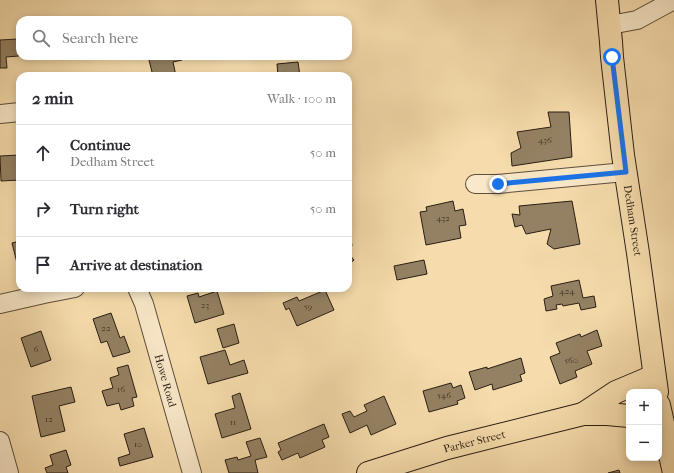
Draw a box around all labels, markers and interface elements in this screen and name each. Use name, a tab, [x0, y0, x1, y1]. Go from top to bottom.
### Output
search box	[16, 16, 352, 60]
icon: search	[30, 27, 52, 49]
text: Search here	[62, 29, 138, 47]
route start	[603, 48, 621, 66]
text: 2 min	[32, 88, 73, 108]
text: Walk · 100 m	[267, 91, 336, 106]
house number: 436	[538, 135, 552, 145]
text: Continue	[70, 136, 130, 154]
icon: ahead	[32, 142, 54, 164]
text: 50 m	[310, 145, 336, 160]
text: Dedham Street	[70, 154, 155, 169]
route end	[489, 175, 507, 193]
street label: Dedham Street	[621, 184, 644, 257]
icon: right	[32, 198, 54, 220]
text: Turn right	[70, 200, 139, 218]
text: 50 m	[310, 201, 336, 216]
house number: 432	[436, 213, 450, 223]
icon: arrive	[32, 254, 54, 276]
text: Arrive at destination	[70, 256, 202, 274]
house number: 424	[559, 286, 575, 296]
house number: 23	[201, 300, 209, 310]
house number: 59	[304, 301, 313, 311]
house number: 22	[101, 323, 111, 333]
house number: 6	[34, 344, 39, 354]
street label: Howe Road	[152, 353, 179, 409]
house number: 560	[564, 355, 578, 365]
house number: 16	[117, 384, 125, 394]
map controls	[626, 389, 662, 461]
button: +	[626, 389, 662, 425]
house number: 546	[437, 390, 451, 400]
house number: 12	[45, 414, 53, 424]
house number: 11	[230, 417, 236, 427]
button: −	[626, 425, 662, 461]
street label: Parker Street	[442, 428, 507, 456]
house number: 10	[134, 439, 142, 449]

